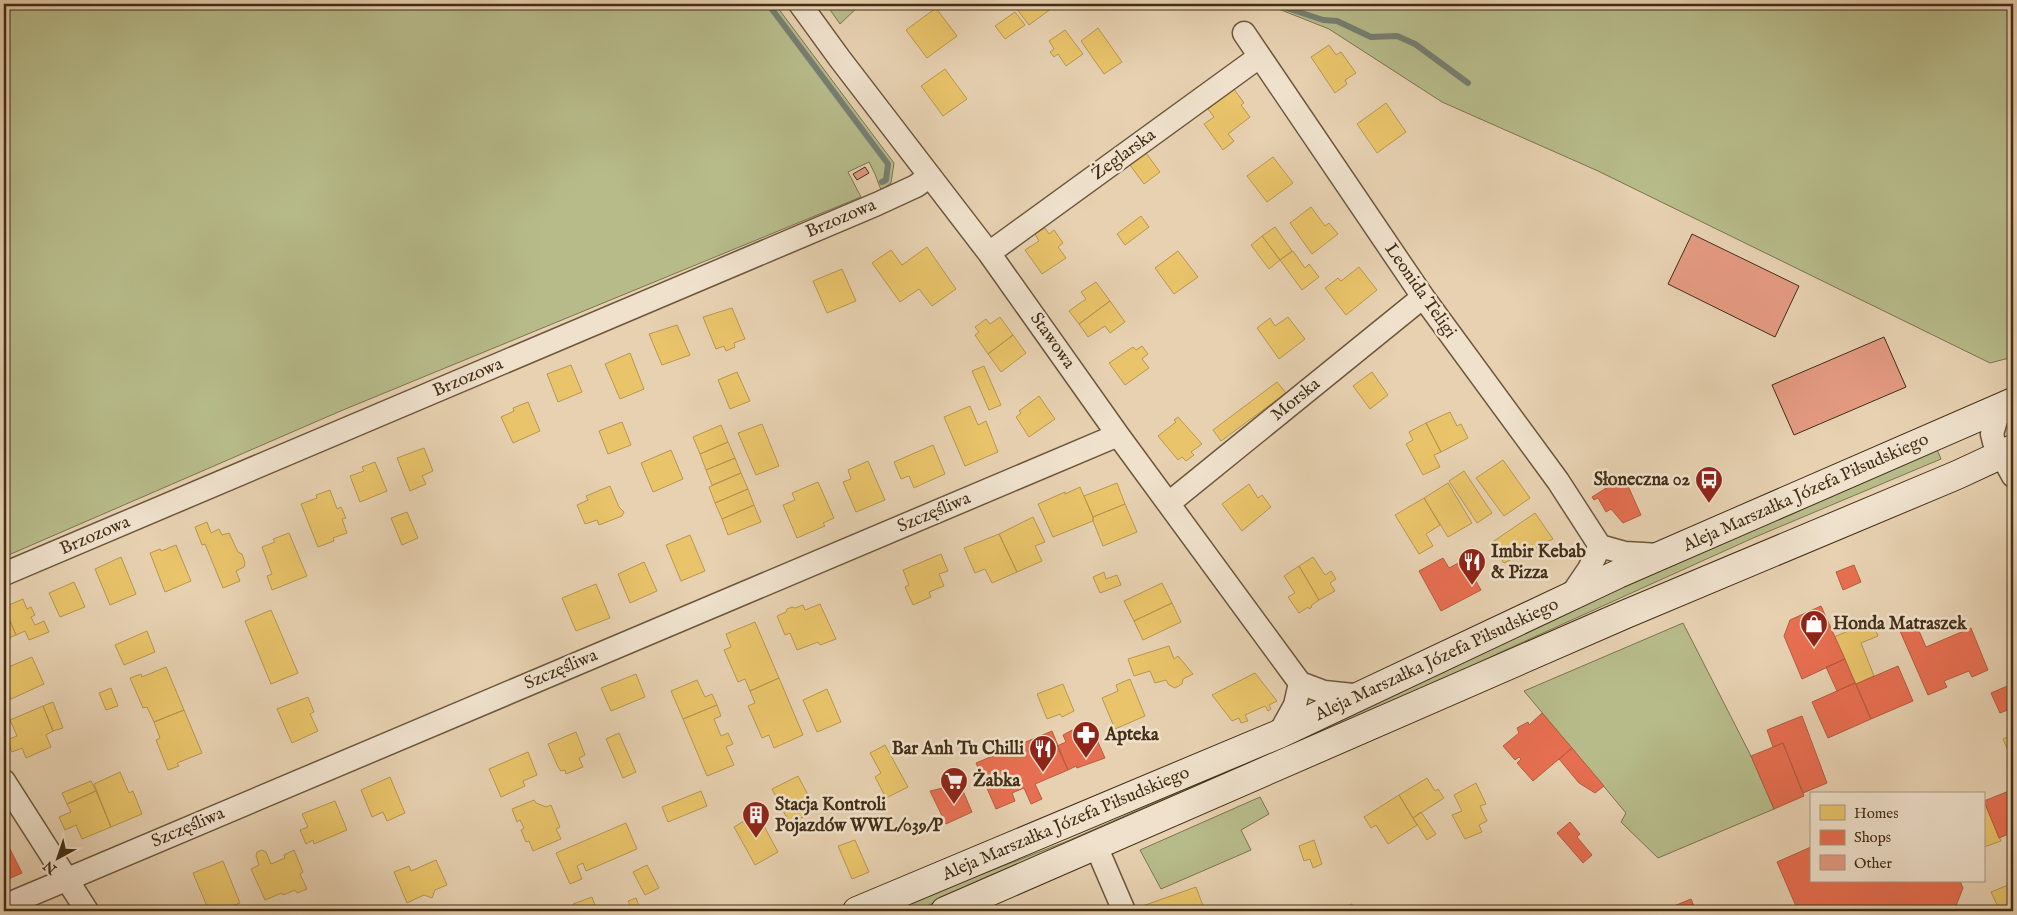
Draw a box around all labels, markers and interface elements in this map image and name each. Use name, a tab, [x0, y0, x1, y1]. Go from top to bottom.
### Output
street label: Żeglarska	[1087, 123, 1161, 186]
street label: Brzozowa	[802, 194, 880, 244]
street label: Leonida Teligi	[1379, 239, 1461, 343]
street label: Stawowa	[1024, 308, 1080, 374]
street label: Brzozowa	[429, 353, 507, 403]
street label: Morska	[1267, 373, 1325, 427]
street label: Aleja Marszałka Józefa Piłsudskiego	[1679, 428, 1933, 558]
bus stop icon: Słoneczna 02	[1694, 465, 1724, 504]
place label: Słoneczna 02	[1594, 469, 1691, 492]
street label: Szczęśliwa	[894, 487, 974, 539]
street label: Brzozowa	[56, 511, 134, 561]
place label: Imbir Kebab & Pizza	[1491, 541, 1586, 585]
restaurant icon: Imbir Kebab & Pizza	[1457, 547, 1487, 586]
street label: Aleja Marszałka Józefa Piłsudskiego	[1310, 593, 1563, 727]
shop icon: Honda Matraszek	[1799, 609, 1829, 648]
place label: Honda Matraszek	[1833, 613, 1968, 636]
street label: Szczęśliwa	[521, 644, 601, 696]
pharmacy icon: Apteka	[1071, 720, 1101, 759]
place label: Apteka	[1104, 724, 1160, 747]
restaurant icon: Bar Anh Tu Chilli	[1028, 734, 1058, 773]
place label: Bar Anh Tu Chilli	[892, 738, 1024, 761]
street label: Aleja Marszałka Józefa Piłsudskiego	[938, 761, 1193, 887]
supermarket icon: Żabka	[939, 766, 969, 805]
place label: Żabka	[973, 768, 1022, 793]
legend	[1810, 792, 1984, 882]
place label: Stacja Kontroli Pojazdów WWL/039/P	[775, 794, 943, 838]
building icon: Stacja Kontroli Pojazdów WWL/039/P	[741, 800, 771, 839]
street label: Szczęśliwa	[148, 802, 228, 854]
text: Homes	[1854, 804, 1898, 823]
text: Shops	[1854, 828, 1891, 847]
north arrow	[32, 832, 82, 882]
text: Other	[1854, 854, 1892, 873]
text: N	[40, 856, 61, 879]

